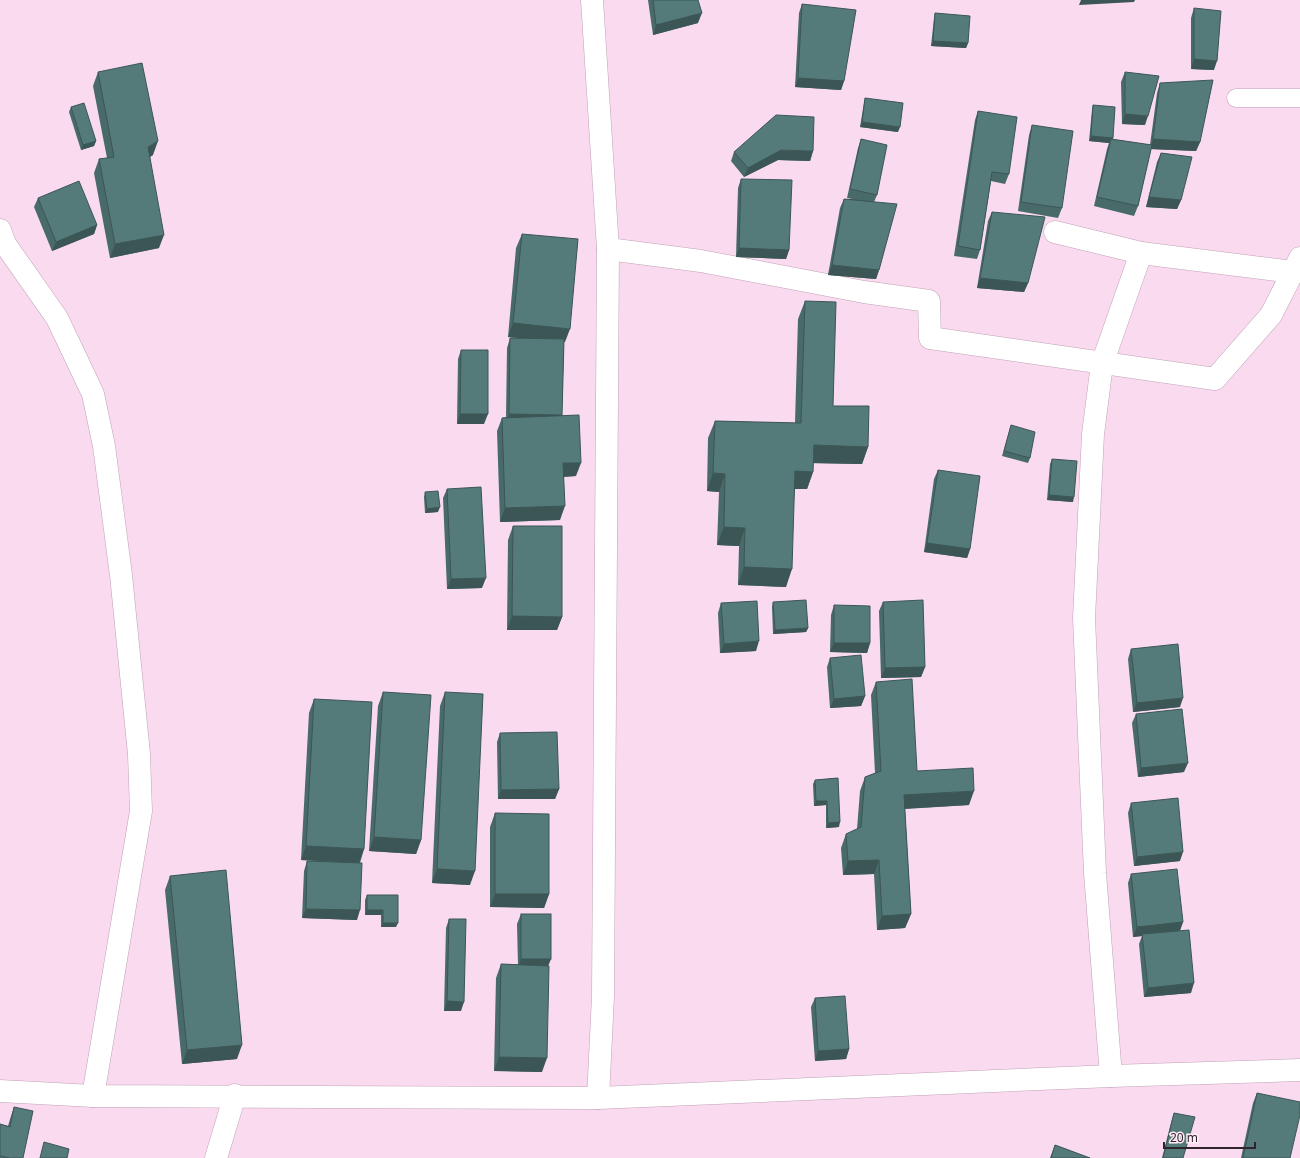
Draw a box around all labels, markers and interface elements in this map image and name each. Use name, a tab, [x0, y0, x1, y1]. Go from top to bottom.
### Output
scale bar	[1164, 1124, 1255, 1150]
text: 20 m	[1170, 1129, 1198, 1146]

